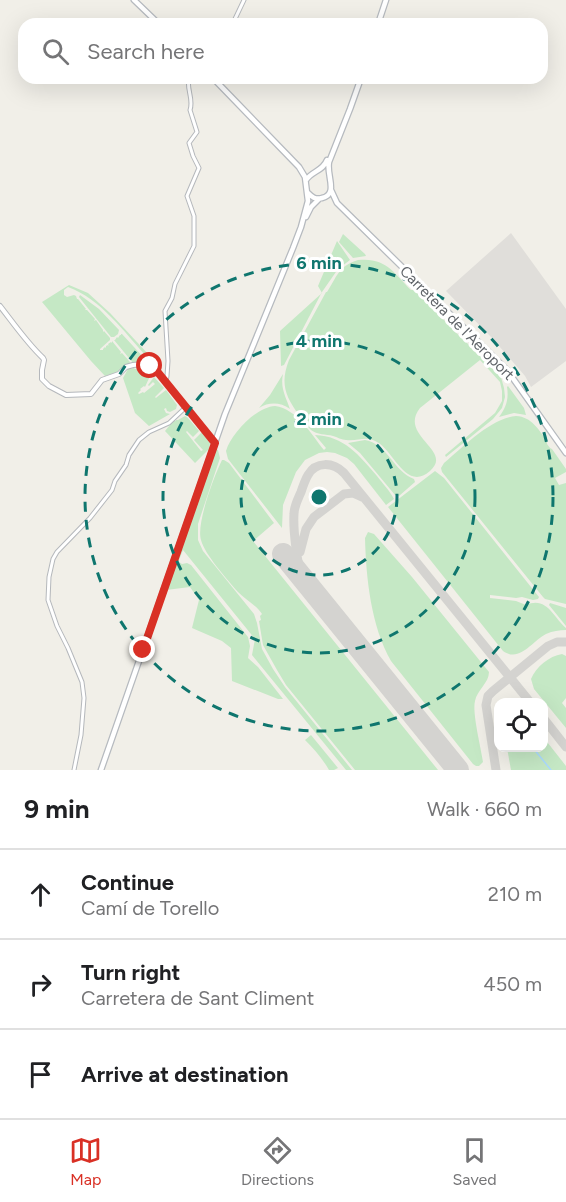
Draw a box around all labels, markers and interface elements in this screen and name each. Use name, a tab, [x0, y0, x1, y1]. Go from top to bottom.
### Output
search box	[18, 18, 548, 84]
icon: search	[39, 35, 72, 68]
text: Search here	[87, 38, 205, 65]
text: 6 min	[296, 252, 342, 274]
street label: Carretera de l'Aeroport	[396, 262, 518, 384]
text: 4 min	[296, 330, 342, 352]
route start	[136, 352, 162, 378]
text: 2 min	[296, 408, 342, 430]
centre of rings	[309, 487, 329, 507]
route end	[129, 636, 155, 662]
map controls	[494, 698, 548, 752]
button: locate	[494, 698, 548, 752]
text: 9 min	[24, 793, 90, 825]
text: Walk · 660 m	[427, 797, 542, 821]
text: Continue	[81, 869, 174, 896]
icon: ahead	[24, 878, 57, 911]
text: 210 m	[488, 882, 542, 906]
text: Camí de Torello	[81, 896, 219, 920]
text: Turn right	[81, 959, 180, 986]
icon: right	[24, 968, 57, 1001]
text: 450 m	[483, 972, 542, 996]
text: Carretera de Sant Climent	[81, 986, 314, 1010]
icon: arrive	[24, 1058, 57, 1091]
text: Arrive at destination	[81, 1061, 289, 1088]
tab: Map	[69, 1134, 102, 1189]
tab: Directions	[241, 1134, 314, 1189]
tab: Saved	[453, 1134, 497, 1189]

